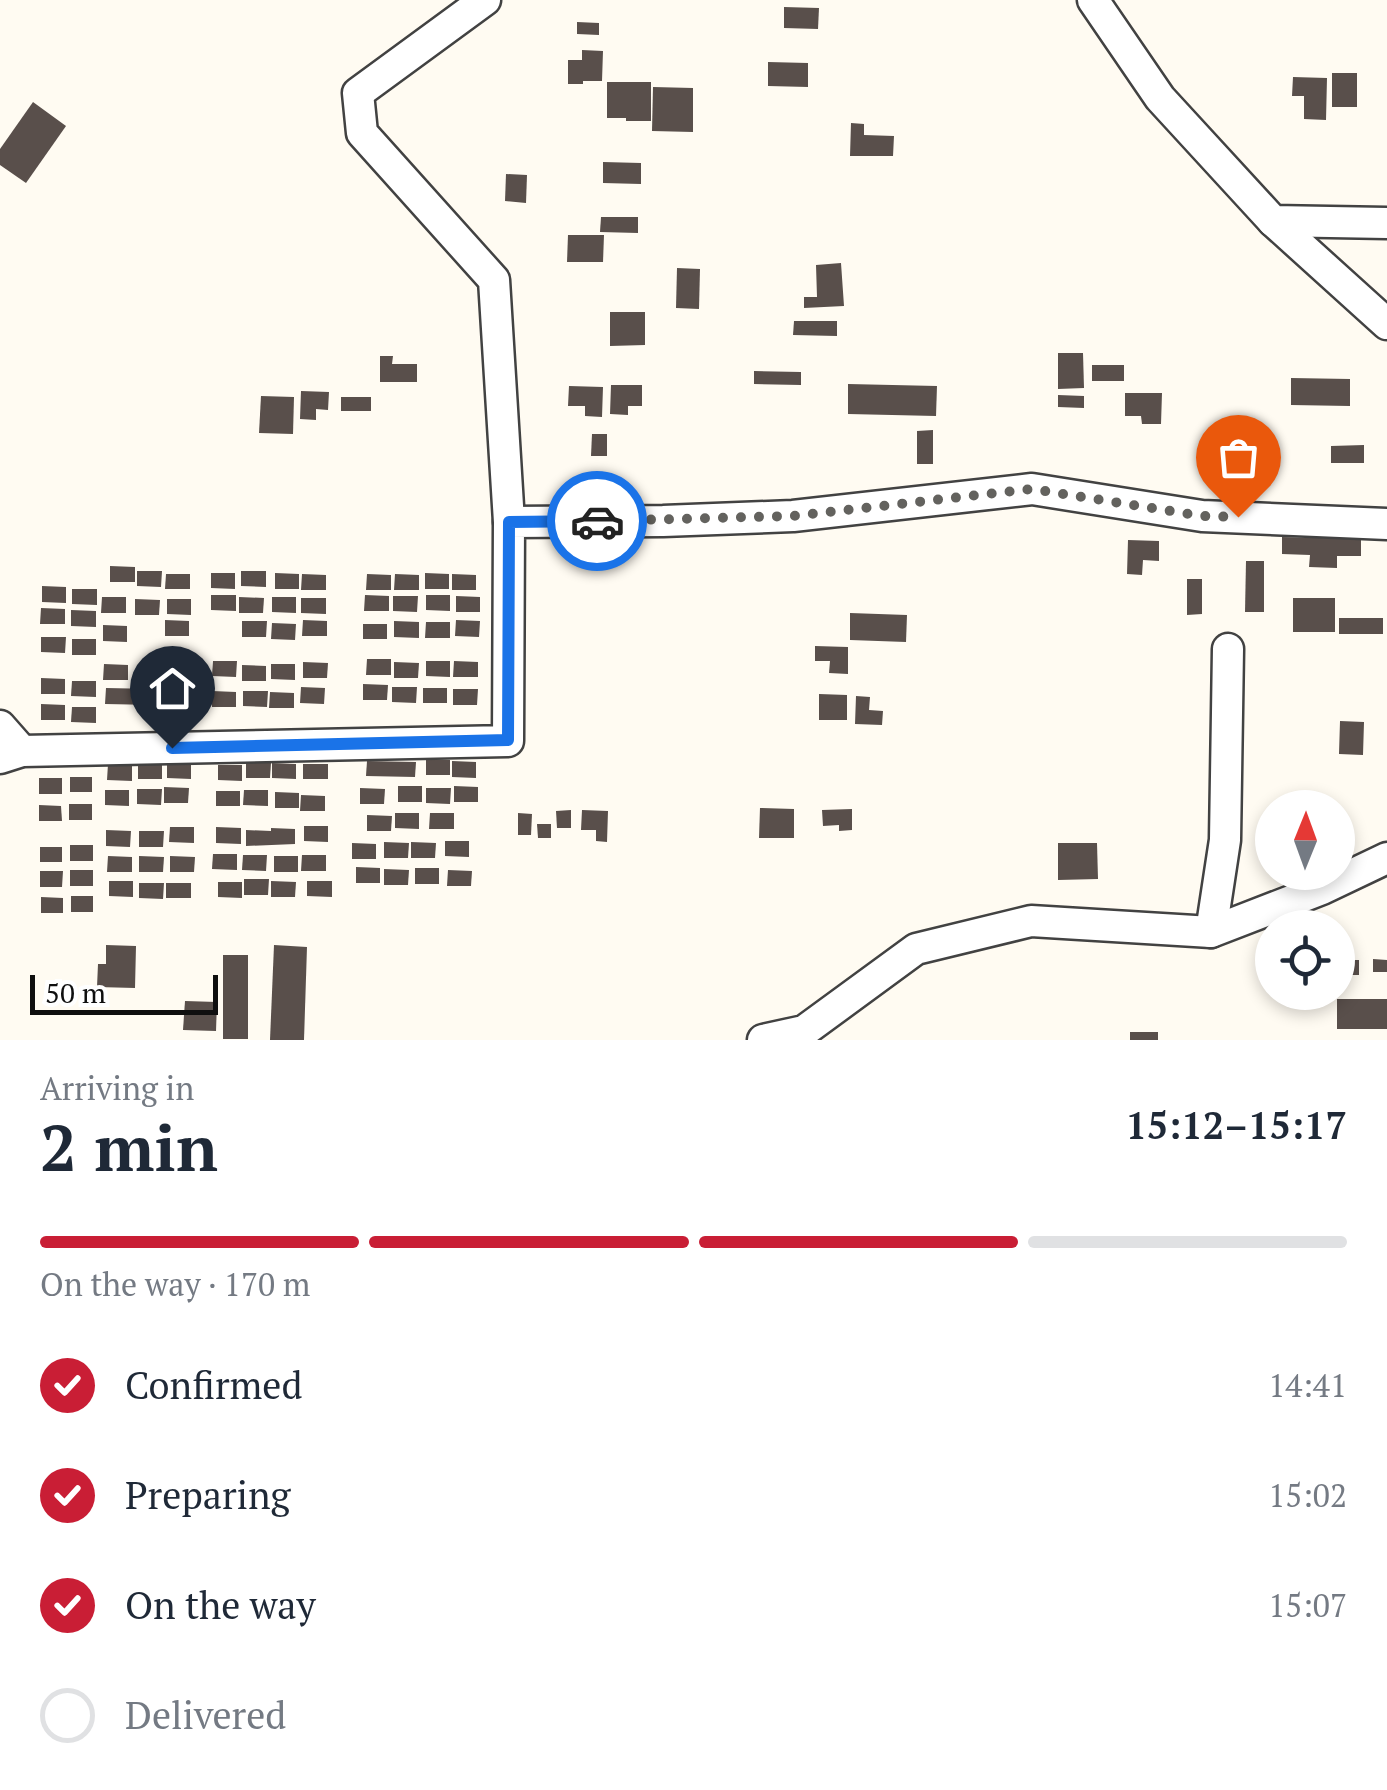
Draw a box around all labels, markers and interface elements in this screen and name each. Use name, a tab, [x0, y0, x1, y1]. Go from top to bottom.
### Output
pin	[1196, 415, 1281, 518]
icon: bag	[1211, 430, 1266, 485]
courier	[547, 471, 647, 571]
icon: car	[570, 494, 625, 549]
pin	[130, 646, 215, 749]
icon: home	[145, 661, 200, 716]
north arrow	[1255, 790, 1355, 890]
map controls	[1255, 790, 1355, 1010]
button: locate	[1255, 910, 1355, 1010]
scale bar	[30, 970, 218, 1014]
text: 50 m	[45, 974, 106, 1011]
text: Arriving in	[40, 1067, 194, 1109]
text: 15:12–15:17	[1125, 1100, 1347, 1150]
text: 2 min	[40, 1103, 218, 1190]
text: On the way · 170 m	[40, 1263, 310, 1305]
icon: check	[40, 1358, 95, 1413]
text: Confirmed	[125, 1360, 303, 1410]
text: 14:41	[1268, 1364, 1347, 1406]
icon: check	[40, 1468, 95, 1523]
text: Preparing	[125, 1470, 291, 1520]
text: 15:02	[1268, 1474, 1347, 1516]
icon: check	[40, 1578, 95, 1633]
text: On the way	[125, 1580, 316, 1630]
text: 15:07	[1268, 1584, 1347, 1626]
text: Delivered	[125, 1690, 286, 1740]

